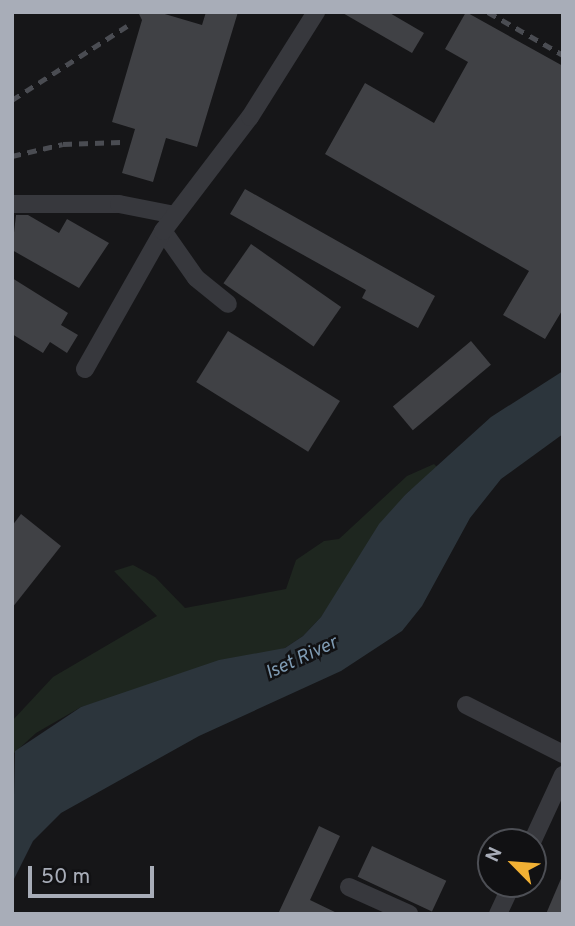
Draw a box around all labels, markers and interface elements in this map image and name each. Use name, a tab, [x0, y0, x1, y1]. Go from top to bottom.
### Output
water label: Iset River	[262, 632, 342, 686]
north arrow	[477, 828, 547, 898]
text: N	[481, 844, 509, 866]
scale bar	[32, 852, 158, 896]
text: 50 m	[41, 864, 90, 891]

